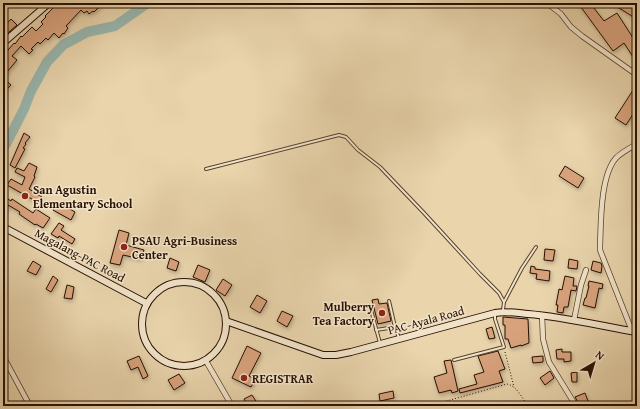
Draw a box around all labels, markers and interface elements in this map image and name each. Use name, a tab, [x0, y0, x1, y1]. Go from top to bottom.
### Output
place label: San Agustin Elementary School	[33, 181, 133, 212]
marker: San Agustin Elementary School	[20, 191, 30, 201]
street label: Magalang-PAC Road	[32, 224, 129, 286]
place label: PSAU Agri-Business Center	[132, 232, 237, 263]
marker: PSAU Agri-Business Center	[119, 242, 129, 252]
place label: Mulberry Tea Factory	[313, 298, 375, 329]
street label: PAC-Ayala Road	[386, 301, 467, 338]
marker: Mulberry Tea Factory	[377, 308, 387, 318]
north arrow	[574, 343, 614, 383]
text: N	[592, 347, 608, 364]
place label: REGISTRAR	[252, 370, 314, 387]
marker: REGISTRAR	[239, 373, 249, 383]

